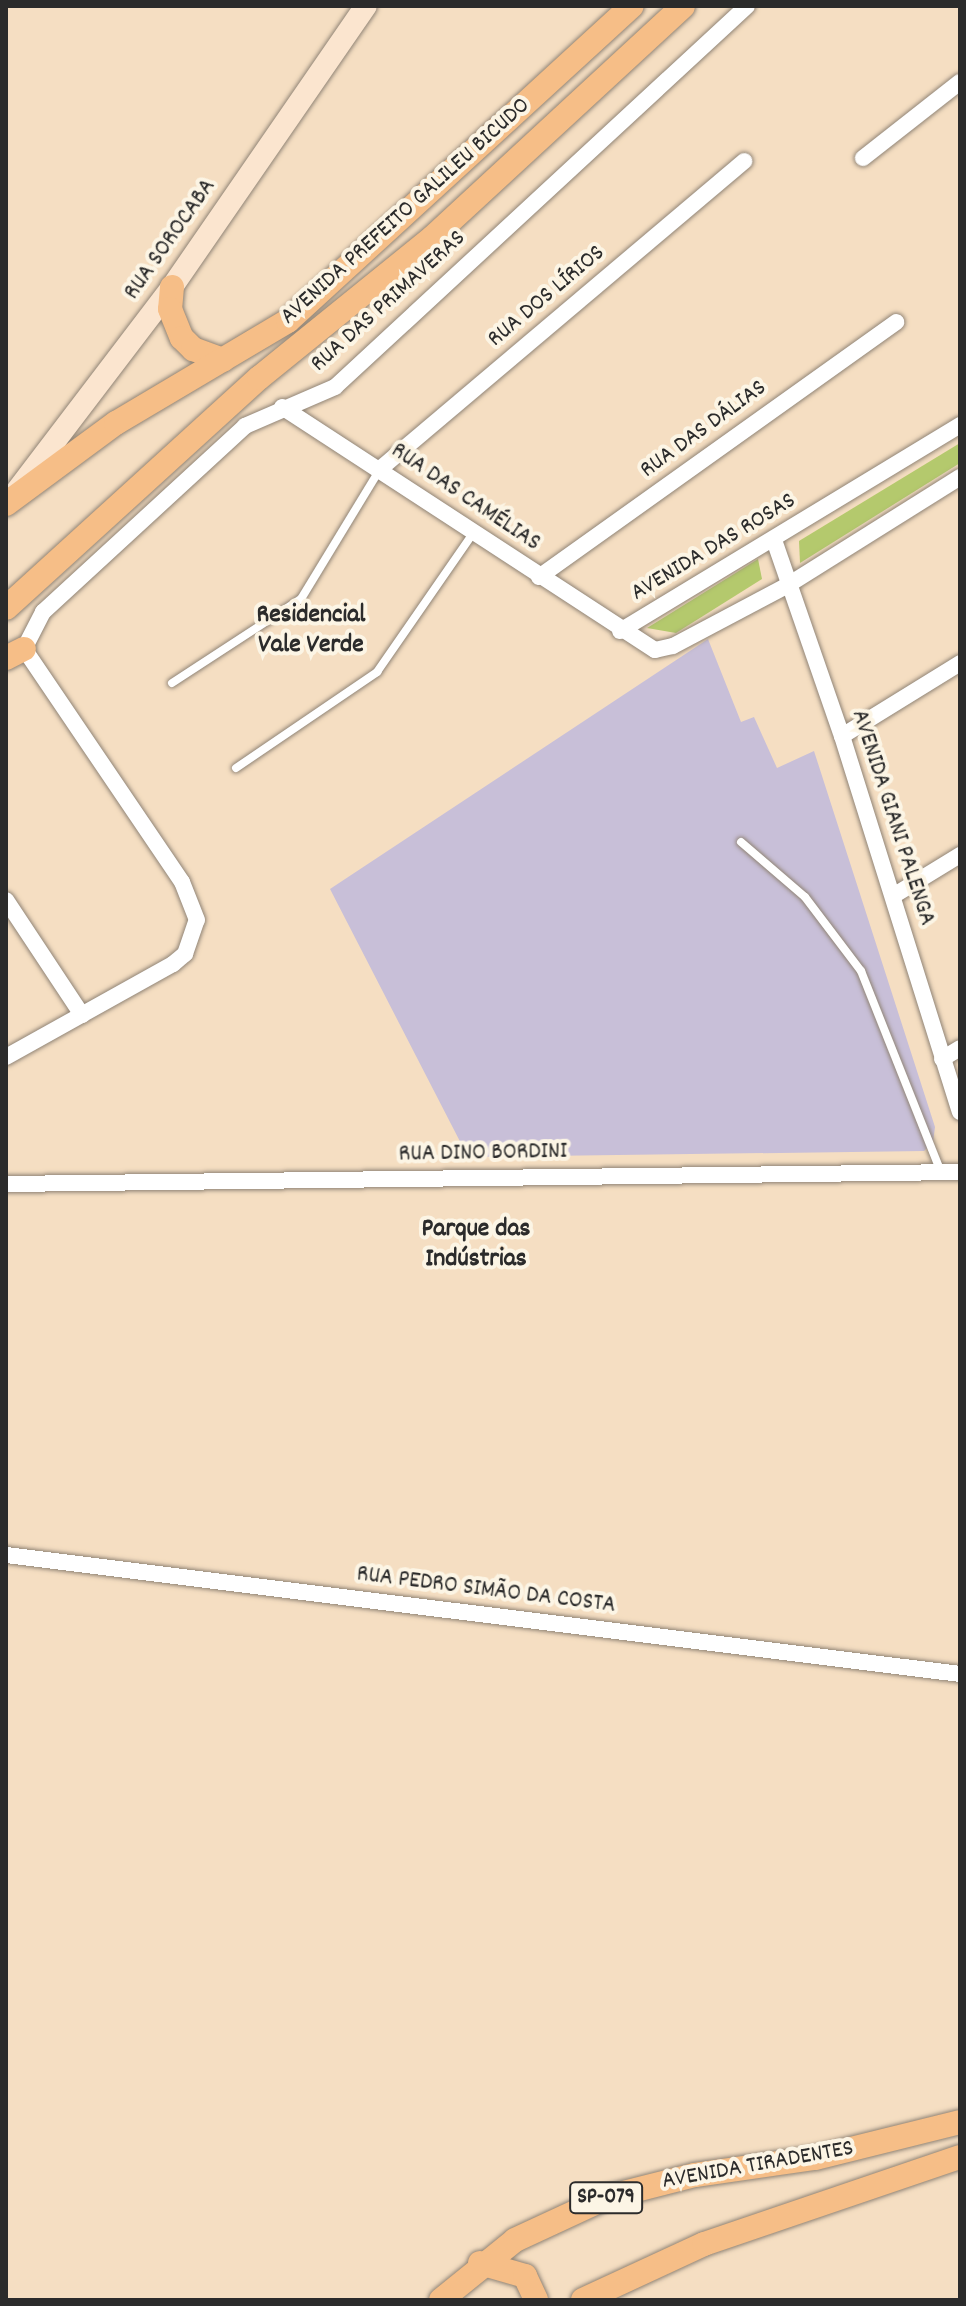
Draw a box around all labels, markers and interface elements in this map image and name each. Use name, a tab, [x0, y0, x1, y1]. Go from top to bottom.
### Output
street label: AVENIDA PREFEITO GALILEU BICUDO	[275, 92, 537, 332]
street label: RUA SOROCABA	[119, 174, 223, 306]
street label: RUA DAS PRIMAVERAS	[306, 225, 472, 379]
street label: RUA DOS LÍRIOS	[483, 240, 611, 354]
street label: RUA DAS DÁLIAS	[635, 375, 773, 485]
street label: RUA DAS CAMÉLIAS	[385, 437, 545, 559]
street label: AVENIDA DAS ROSAS	[626, 487, 802, 609]
district label: Residencial Vale Verde	[256, 600, 366, 662]
street label: AVENIDA GIANI PALENGA	[844, 707, 940, 929]
street label: RUA DINO BORDINI	[398, 1138, 568, 1170]
district label: Parque das Indústrias	[421, 1214, 531, 1276]
street label: RUA PEDRO SIMÃO DA COSTA	[355, 1561, 617, 1621]
street label: AVENIDA TIRADENTES	[660, 2135, 856, 2197]
road number: SP-079	[568, 2180, 644, 2216]

